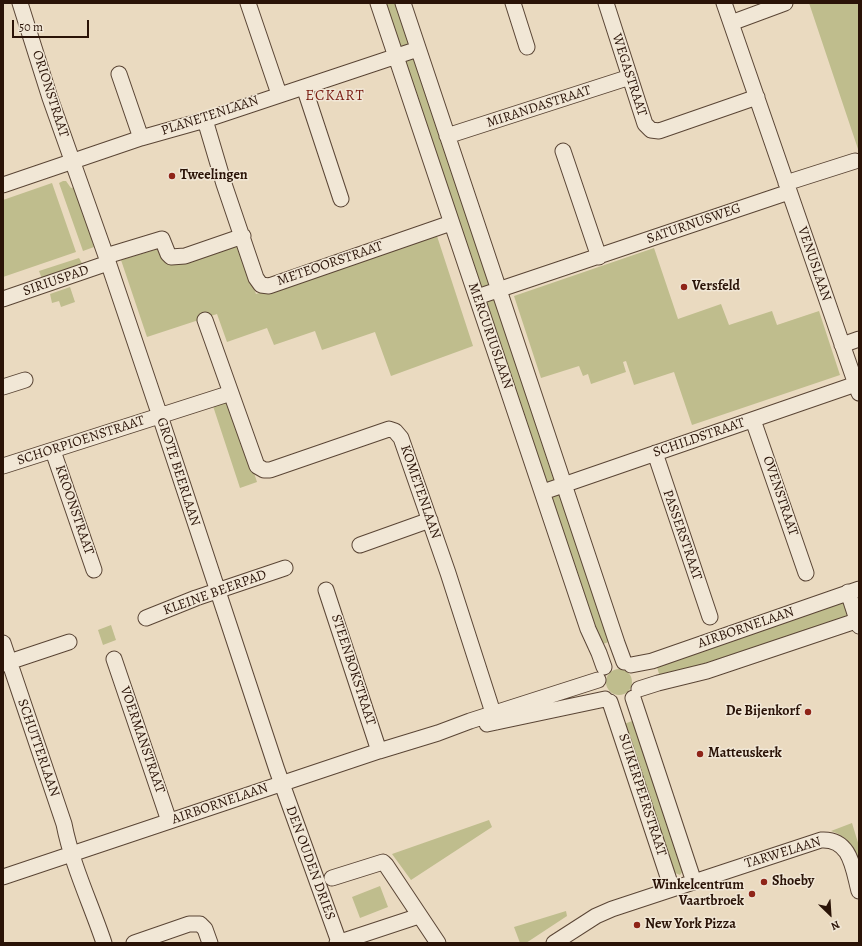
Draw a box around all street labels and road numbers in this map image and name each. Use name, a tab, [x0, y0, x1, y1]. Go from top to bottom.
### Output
street label: WEGASTRAAT	[608, 32, 650, 118]
street label: ORIONSTRAAT	[28, 48, 72, 140]
street label: MIRANDASTRAAT	[485, 82, 593, 132]
street label: PLANETENLAAN	[159, 92, 261, 140]
street label: SATURNUSWEG	[645, 200, 743, 248]
street label: VENUSLAAN	[793, 225, 835, 303]
street label: METEOORSTRAAT	[275, 238, 385, 290]
street label: SIRIUSPAD	[21, 262, 91, 300]
street label: MERCURIUSLAAN	[464, 281, 516, 391]
street label: SCHORPIOENSTRAAT	[15, 412, 147, 470]
street label: SCHILDSTRAAT	[651, 414, 747, 462]
street label: GROTE BEERLAAN	[153, 416, 203, 528]
street label: KOMETENLAAN	[396, 443, 444, 541]
street label: OVENSTRAAT	[758, 454, 802, 538]
street label: KROONSTRAAT	[51, 463, 97, 557]
street label: PASSERSTRAAT	[659, 488, 705, 582]
street label: KLEINE BEERPAD	[161, 566, 269, 620]
street label: AIRBORNELAAN	[696, 604, 796, 652]
street label: STEENBOKSTRAAT	[327, 612, 379, 728]
street label: VOERMANSTRAAT	[116, 684, 168, 796]
street label: SCHUTTERLAAN	[13, 697, 63, 799]
street label: SUIKERPEERSTRAAT	[614, 732, 670, 858]
street label: AIRBORNELAAN	[170, 780, 270, 828]
street label: DEN OUDEN DRIES	[282, 804, 338, 922]
street label: TARWELAAN	[743, 833, 823, 873]

